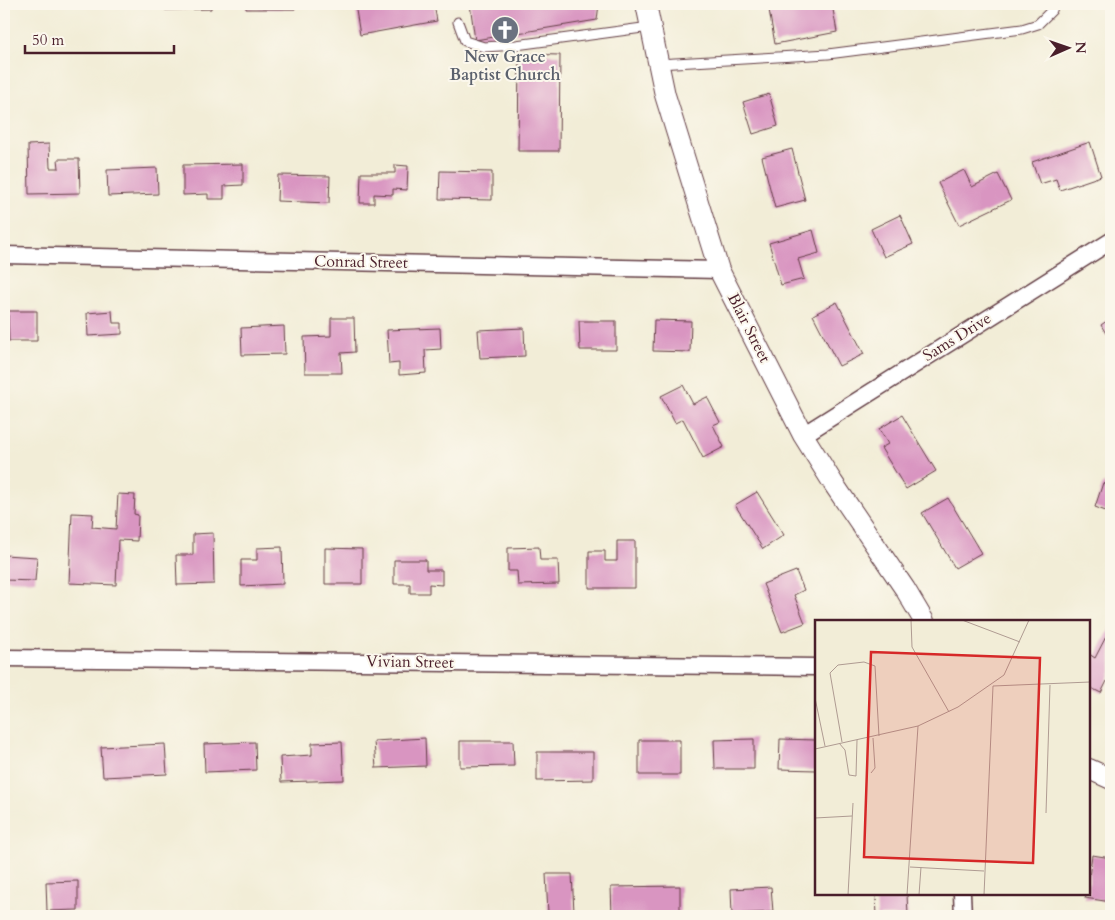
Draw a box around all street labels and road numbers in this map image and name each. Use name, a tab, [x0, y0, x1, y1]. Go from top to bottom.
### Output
street label: Conrad Street	[314, 250, 408, 274]
street label: Blair Street	[722, 290, 776, 366]
street label: Sams Drive	[919, 307, 995, 367]
street label: Vivian Street	[366, 650, 454, 674]

